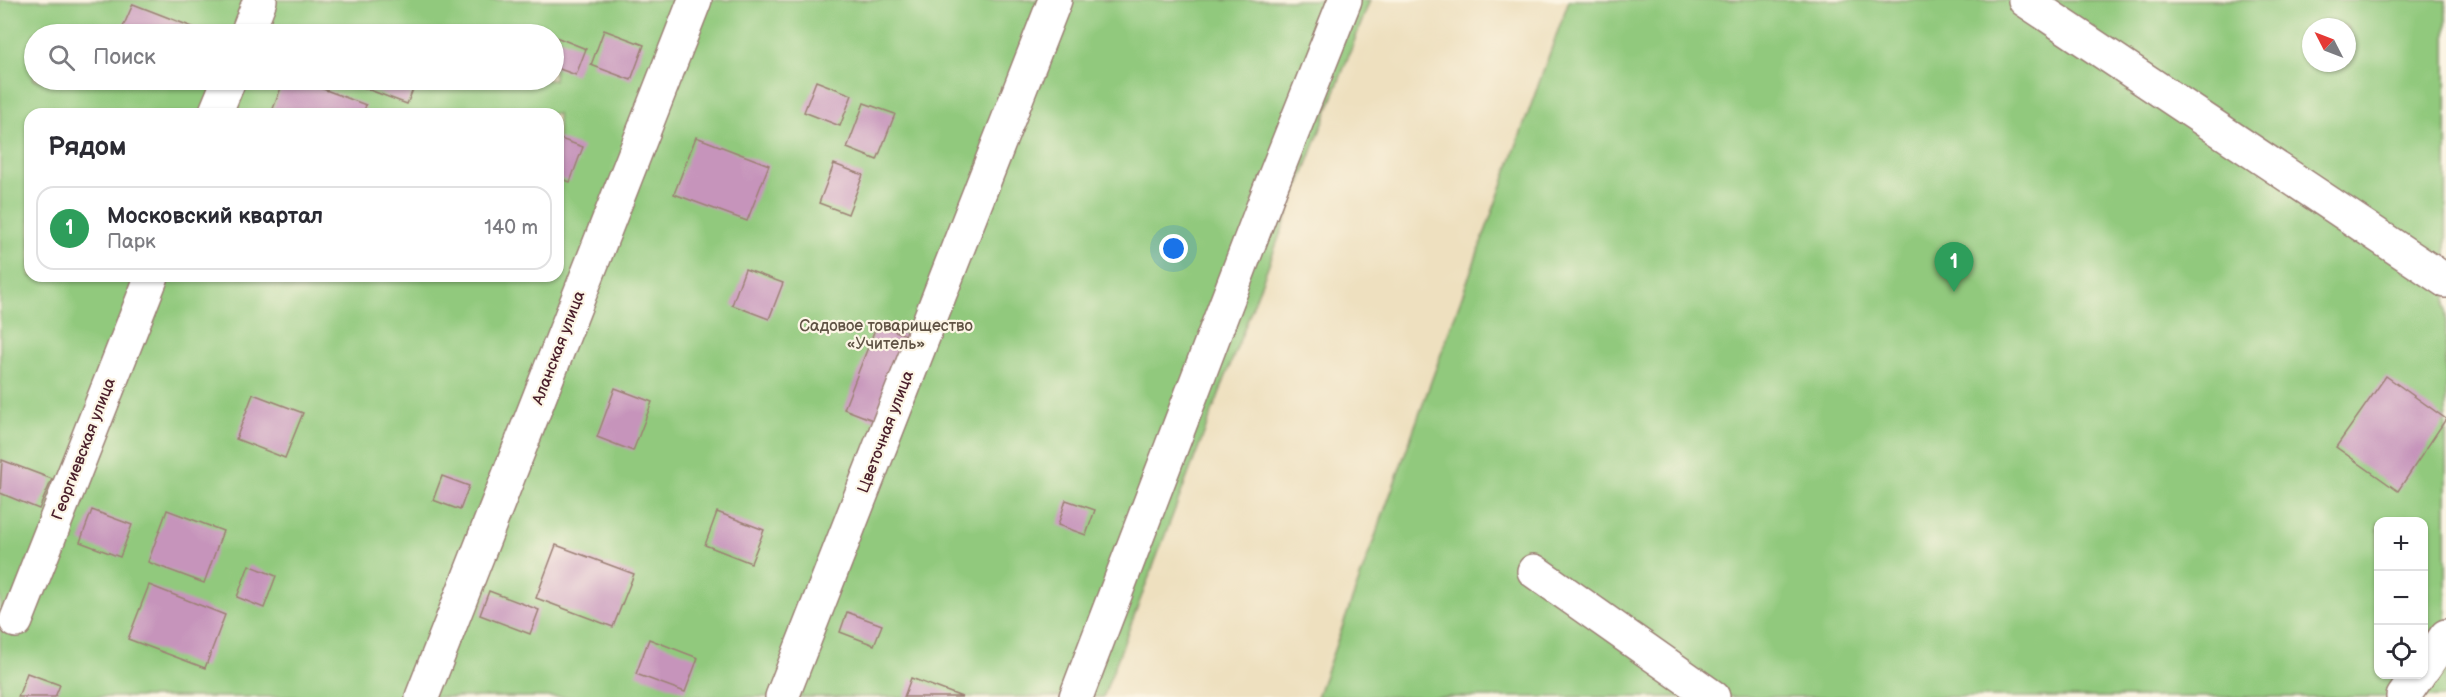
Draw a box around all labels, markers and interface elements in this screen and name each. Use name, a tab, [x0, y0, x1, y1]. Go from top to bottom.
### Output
north arrow	[2302, 18, 2356, 72]
search box	[24, 24, 564, 90]
icon: search	[45, 41, 78, 74]
text: Поиск	[93, 44, 156, 71]
text: Рядом	[48, 132, 126, 163]
text: Московский квартал	[107, 203, 323, 230]
text: 1	[65, 216, 74, 240]
text: 140 m	[484, 216, 538, 240]
text: Парк	[107, 230, 156, 254]
your location	[1159, 234, 1188, 263]
pin: 1	[1934, 242, 1974, 292]
street label: Аланская улица	[528, 288, 590, 409]
park label: Садовое товарищество «Учитель»	[799, 317, 973, 354]
street label: Цветочная улица	[854, 368, 918, 496]
street label: Георгиевская улица	[48, 375, 120, 523]
map controls	[2374, 517, 2428, 679]
button: +	[2374, 517, 2428, 571]
button: −	[2374, 571, 2428, 625]
button: locate	[2374, 625, 2428, 679]

